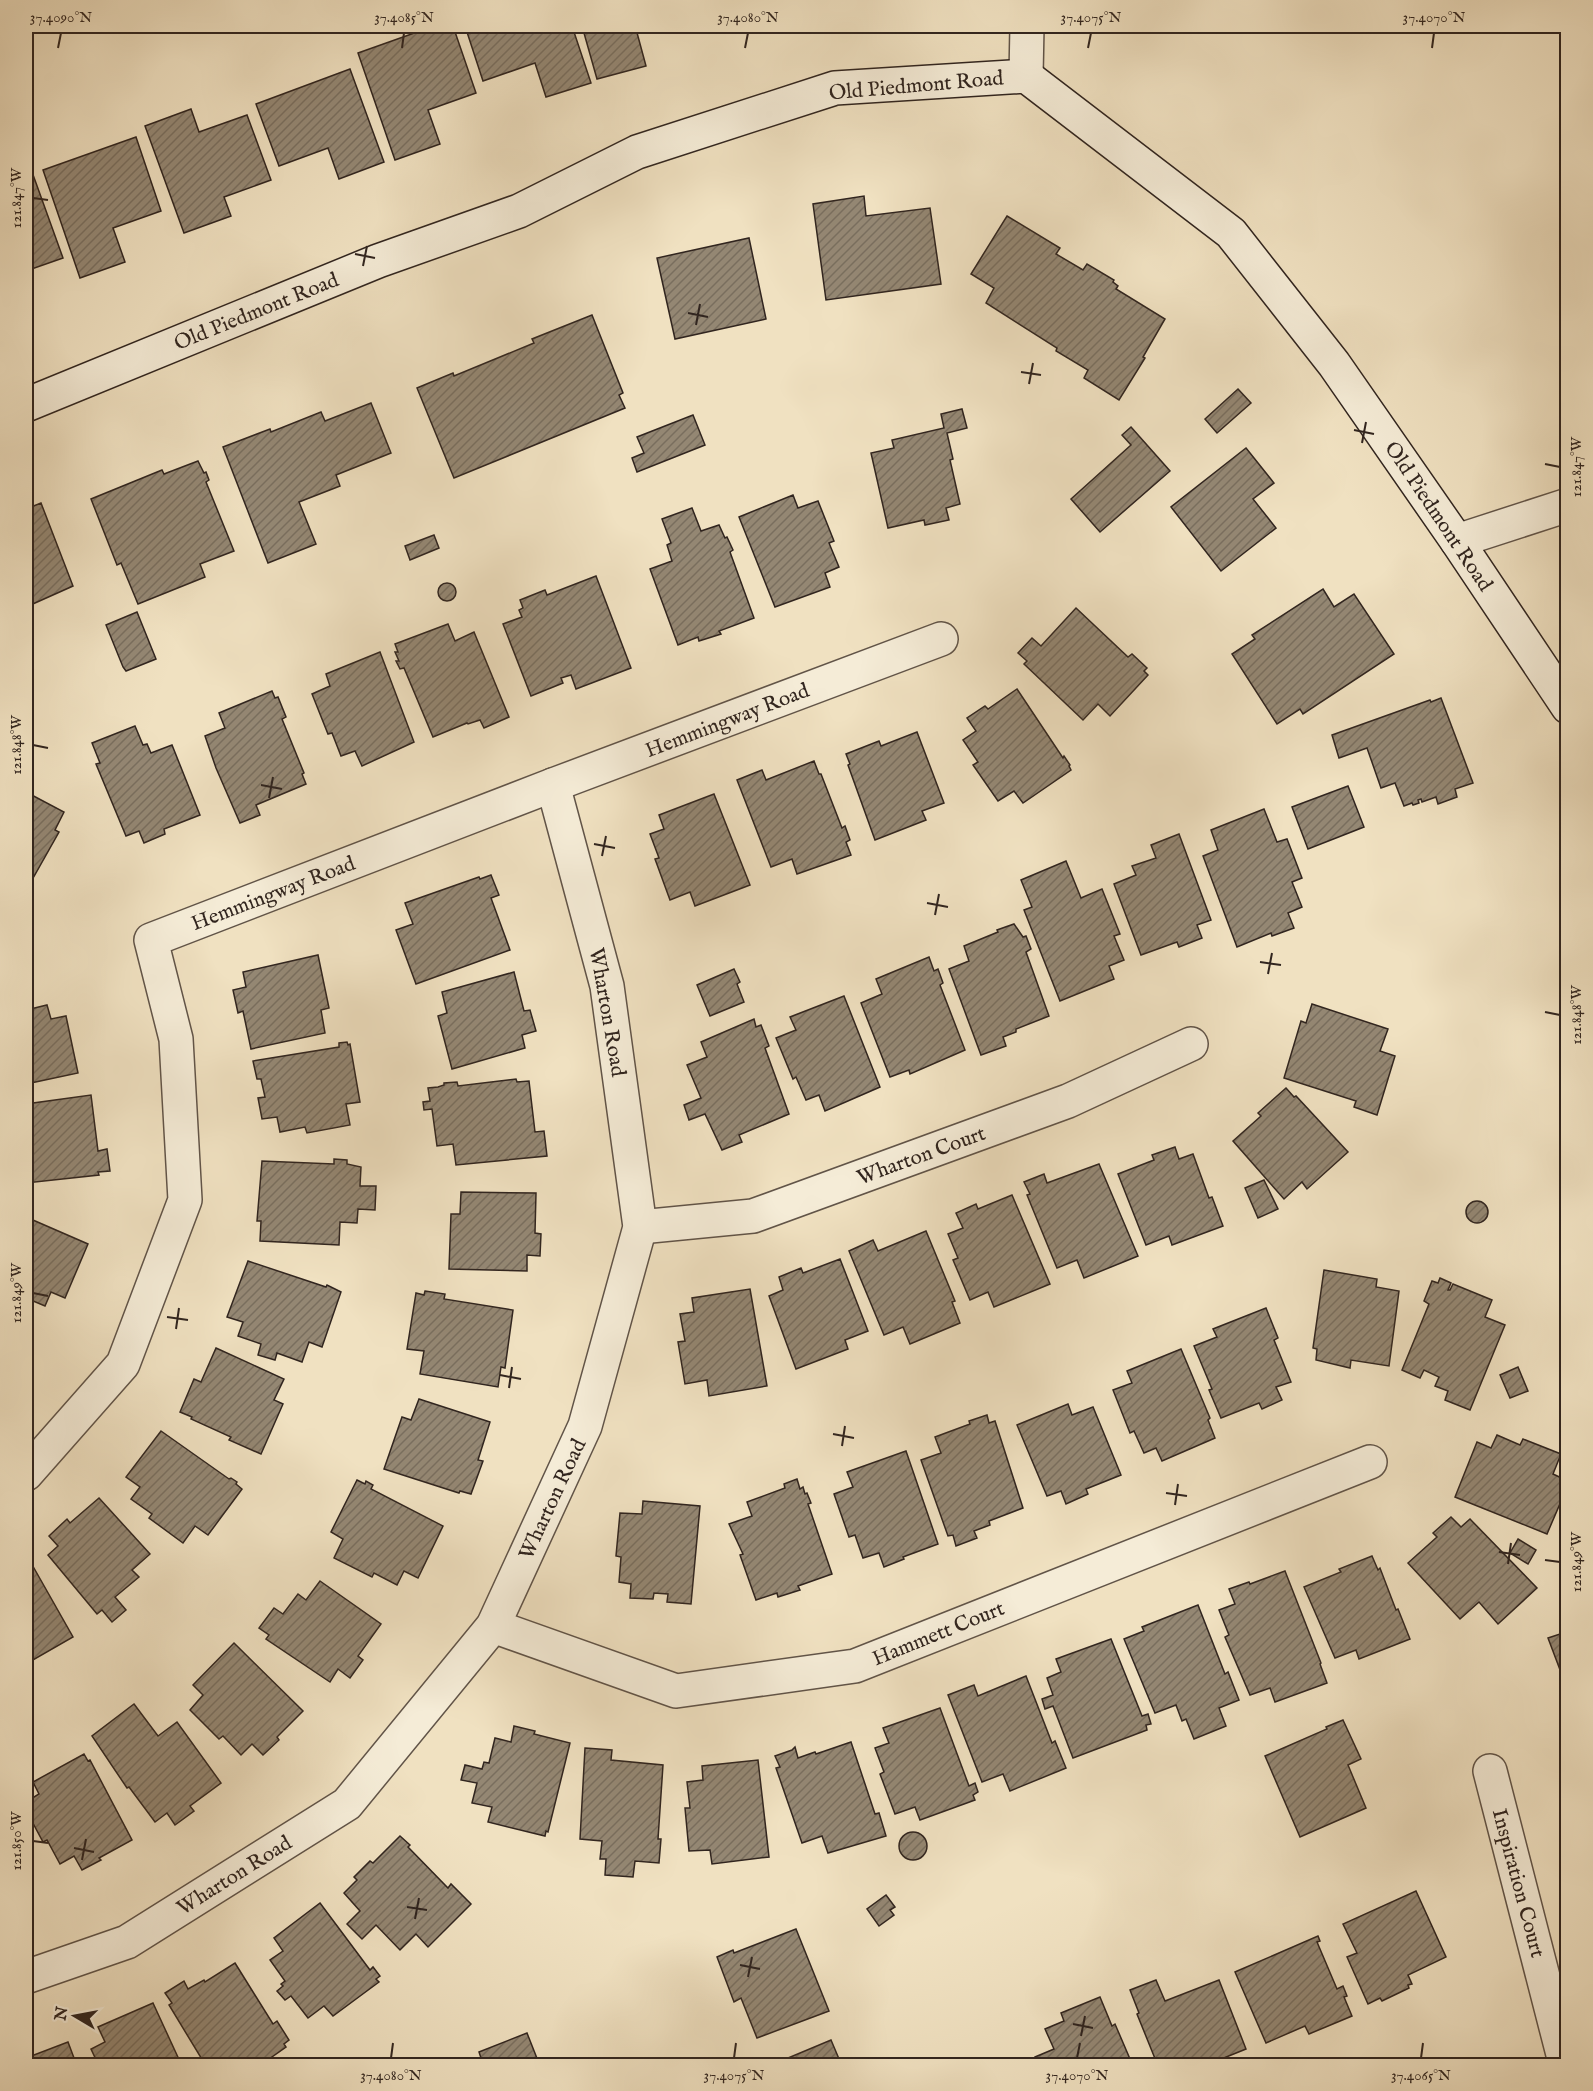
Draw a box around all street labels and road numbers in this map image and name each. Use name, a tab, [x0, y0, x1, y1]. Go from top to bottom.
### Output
street label: Old Piedmont Road	[828, 65, 1005, 108]
street label: Old Piedmont Road	[170, 267, 344, 358]
street label: Old Piedmont Road	[1378, 437, 1498, 598]
street label: Hemmingway Road	[642, 677, 814, 765]
street label: Hemmingway Road	[188, 850, 360, 938]
street label: Wharton Road	[582, 946, 631, 1080]
street label: Wharton Court	[853, 1121, 990, 1192]
street label: Wharton Road	[514, 1434, 594, 1564]
street label: Hammett Court	[869, 1596, 1009, 1673]
street label: Inspiration Court	[1485, 1806, 1550, 1961]
street label: Wharton Road	[172, 1830, 298, 1922]

